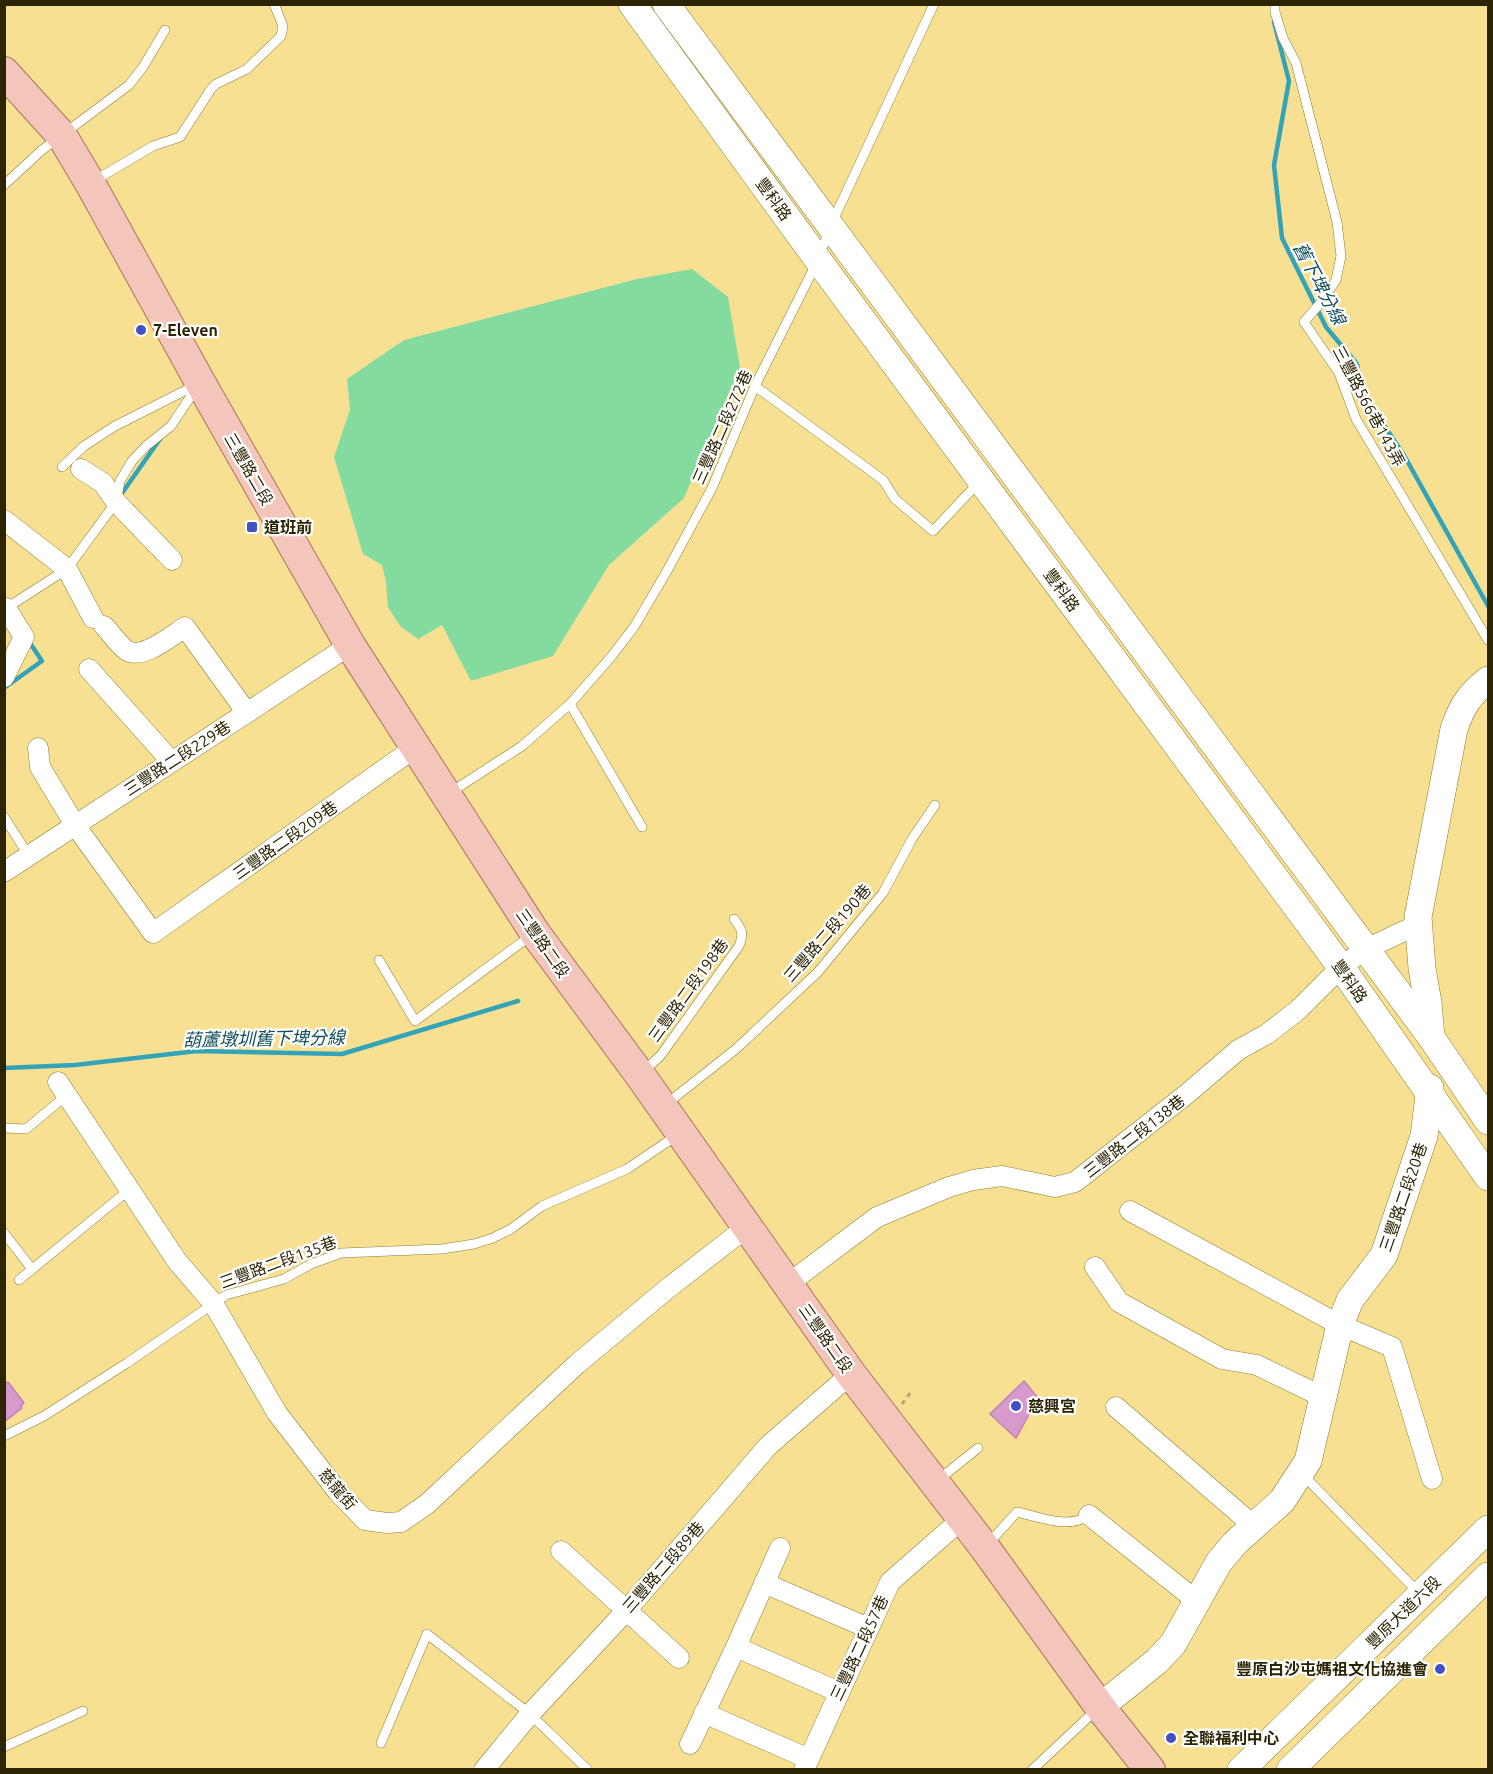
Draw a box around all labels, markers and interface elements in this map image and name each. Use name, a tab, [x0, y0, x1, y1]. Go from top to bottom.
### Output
street label: 豐科路	[753, 174, 795, 224]
water label: 舊下埤分線	[1290, 239, 1351, 329]
place label: 7-Eleven	[153, 321, 218, 339]
marker: 7-Eleven	[134, 323, 148, 337]
street label: 三豐路566巷143弄	[1330, 343, 1408, 469]
street label: 三豐路二段272巷	[689, 367, 755, 487]
street label: 三豐路二段	[221, 430, 277, 508]
place label: 道班前	[264, 518, 312, 536]
marker: 道班前	[245, 520, 259, 534]
street label: 豐科路	[1041, 565, 1083, 615]
street label: 三豐路二段229巷	[120, 717, 234, 799]
street label: 三豐路二段209巷	[229, 797, 341, 883]
street label: 三豐路二段190巷	[780, 881, 874, 985]
street label: 三豐路二段	[513, 905, 573, 981]
street label: 三豐路二段198巷	[645, 935, 731, 1045]
street label: 豐科路	[1329, 956, 1371, 1006]
water label: 葫蘆墩圳舊下埤分線	[183, 1027, 347, 1049]
street label: 三豐路二段138巷	[1080, 1091, 1188, 1181]
street label: 三豐路二段20巷	[1376, 1140, 1430, 1254]
street label: 三豐路二段135巷	[217, 1232, 339, 1292]
street label: 三豐路二段	[796, 1300, 856, 1376]
place label: 慈興宮	[1028, 1397, 1076, 1415]
marker: 慈興宮	[1009, 1399, 1023, 1413]
street label: 慈龍街	[315, 1465, 361, 1513]
street label: 三豐路二段89巷	[619, 1518, 707, 1616]
street label: 豐原大道六段	[1362, 1572, 1444, 1652]
street label: 三豐路二段57巷	[827, 1593, 891, 1703]
place label: 豐原白沙屯媽祖文化協進會	[1236, 1660, 1428, 1678]
marker: 豐原白沙屯媽祖文化協進會	[1433, 1662, 1447, 1676]
place label: 全聯福利中心	[1183, 1729, 1279, 1747]
marker: 全聯福利中心	[1164, 1731, 1178, 1745]

